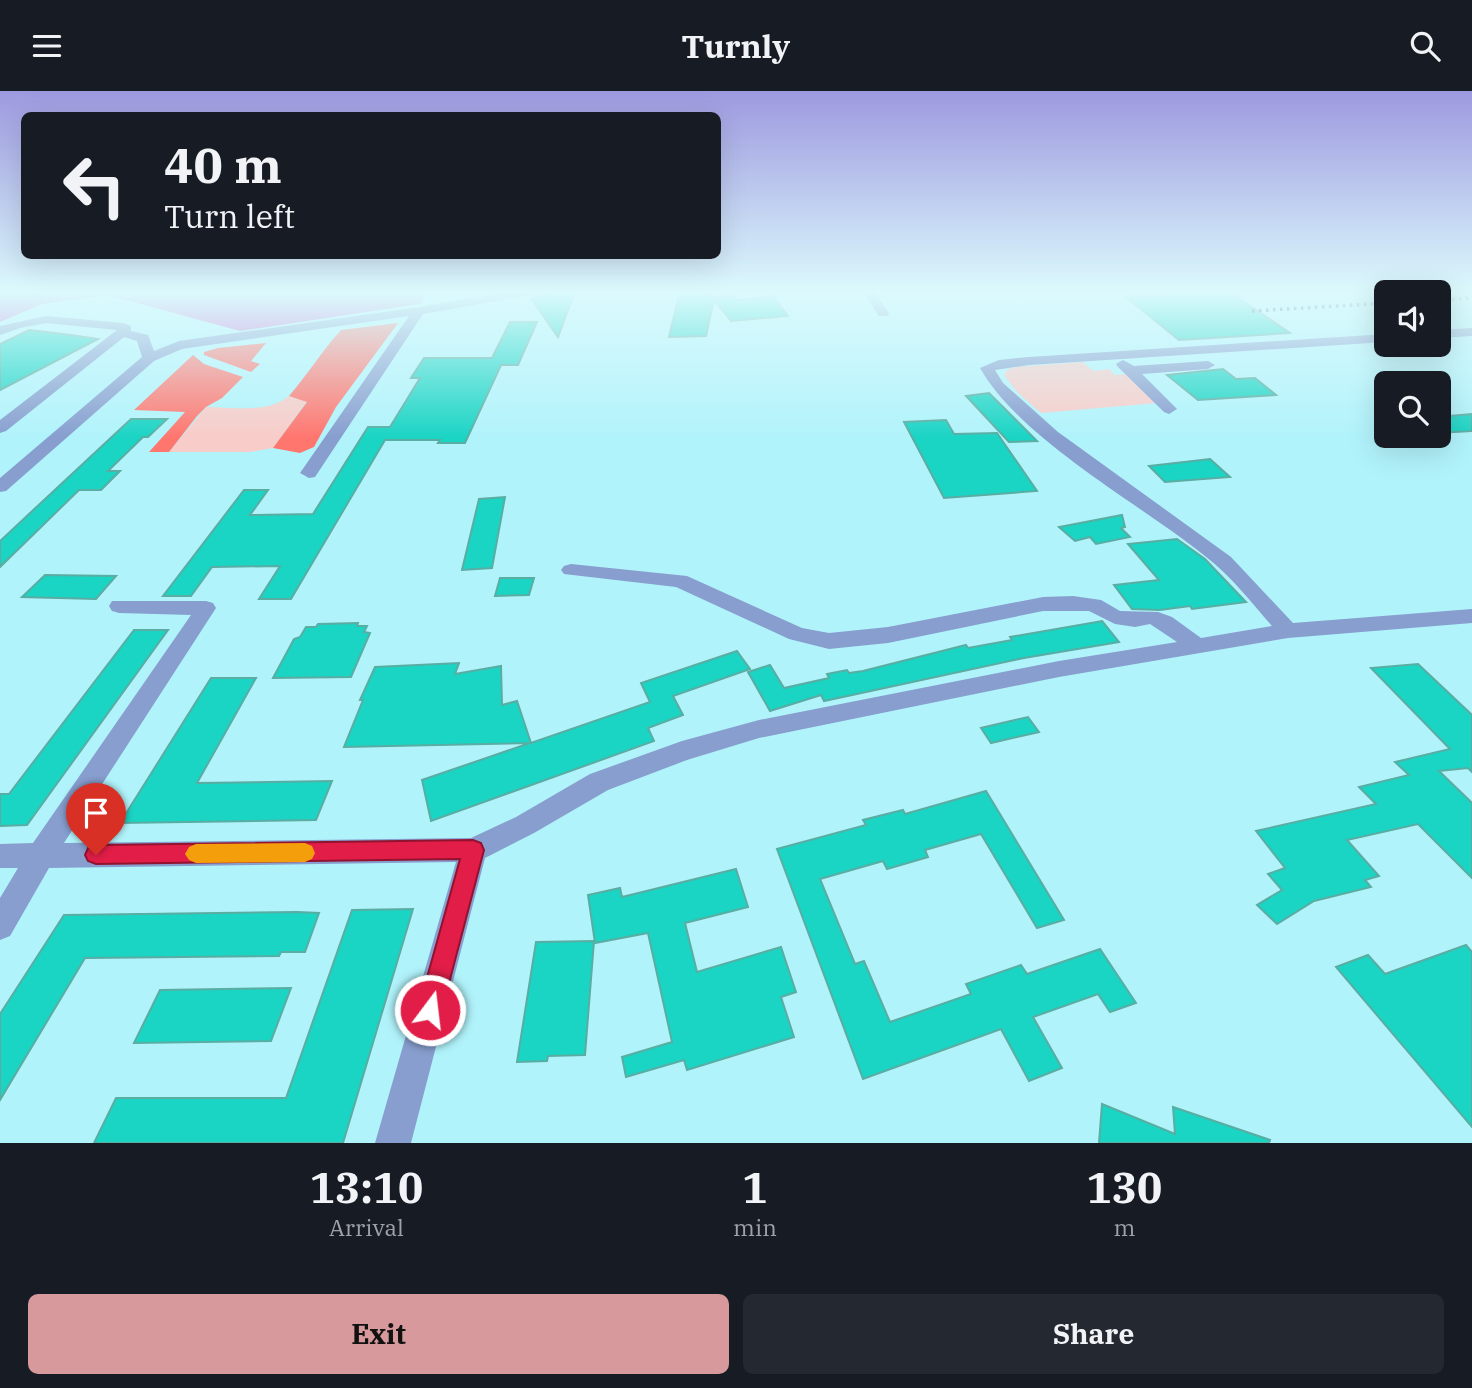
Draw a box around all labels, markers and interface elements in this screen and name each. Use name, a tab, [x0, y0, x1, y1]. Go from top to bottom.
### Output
text: Turnly	[682, 25, 790, 67]
icon: menu	[28, 27, 66, 65]
icon: search	[1406, 27, 1444, 65]
text: 40 m	[164, 133, 282, 196]
icon: left	[49, 140, 140, 231]
text: Turn left	[164, 195, 295, 237]
map controls	[1374, 280, 1451, 448]
button: sound	[1374, 280, 1451, 357]
button: search	[1374, 371, 1451, 448]
pin	[66, 783, 126, 855]
icon: arrive	[77, 794, 115, 832]
position arrow	[393, 973, 467, 1047]
text: 13:10	[310, 1160, 423, 1215]
text: 1	[742, 1160, 768, 1215]
text: 130	[1087, 1160, 1162, 1215]
text: Arrival	[329, 1212, 404, 1242]
text: min	[733, 1212, 777, 1242]
text: m	[1113, 1212, 1135, 1242]
button: Exit	[28, 1294, 729, 1374]
button: Share	[743, 1294, 1444, 1374]

